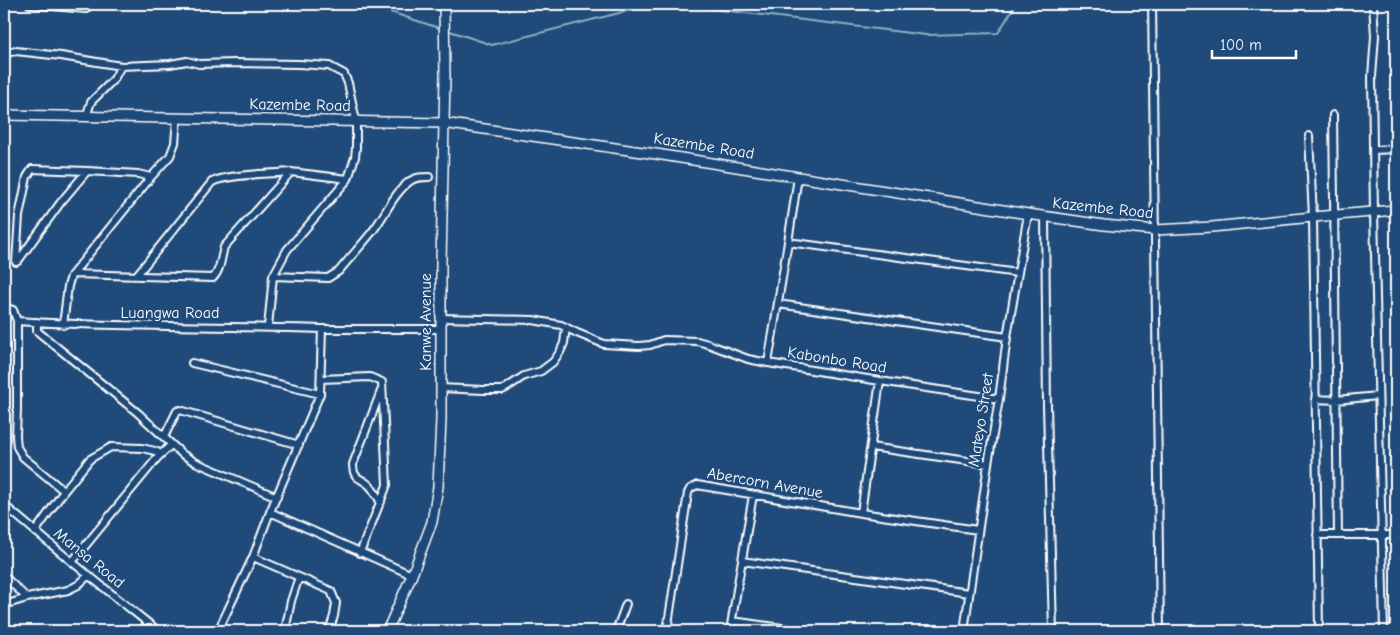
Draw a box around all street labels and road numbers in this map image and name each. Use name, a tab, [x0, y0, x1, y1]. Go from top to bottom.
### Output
street label: Kazembe Road	[249, 95, 351, 115]
street label: Kazembe Road	[652, 129, 756, 163]
street label: Kazembe Road	[1052, 194, 1154, 222]
street label: Kanwe Avenue	[417, 273, 435, 371]
street label: Luangwa Road	[121, 304, 220, 322]
street label: Kabonbo Road	[786, 343, 888, 377]
street label: Mateyo Street	[965, 371, 997, 468]
street label: Abercorn Avenue	[706, 464, 824, 502]
street label: Mansa Road	[50, 524, 128, 592]

